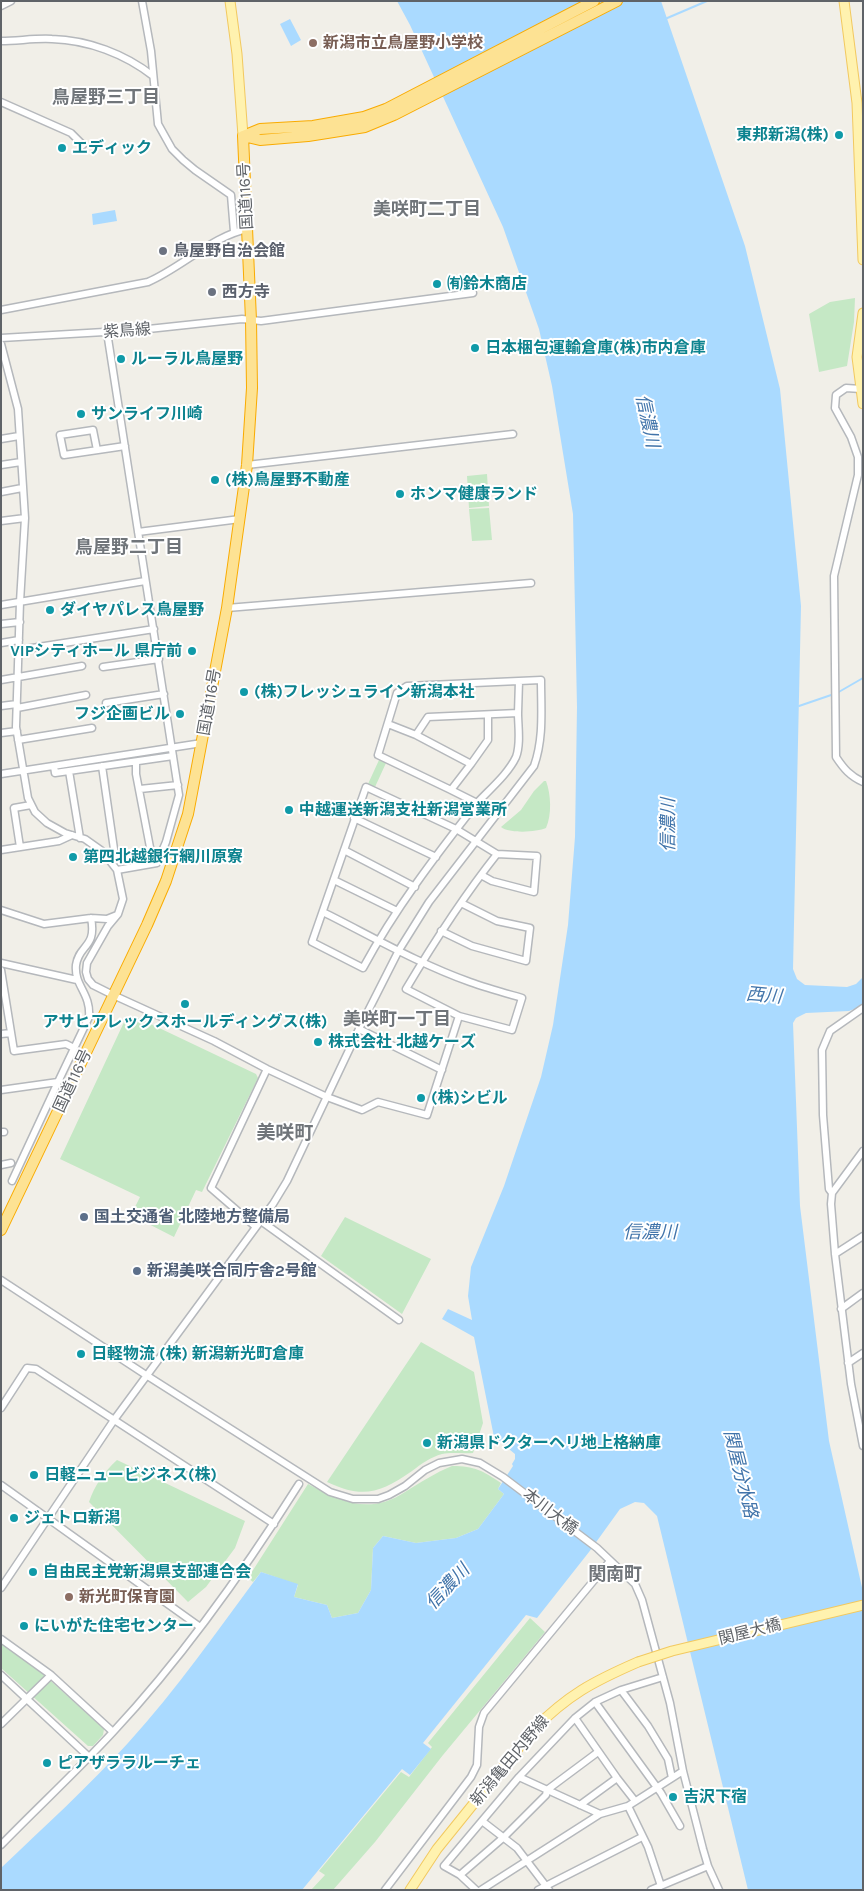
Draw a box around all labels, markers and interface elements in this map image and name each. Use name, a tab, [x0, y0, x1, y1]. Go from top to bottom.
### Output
place label: 新潟市立鳥屋野小学校	[323, 33, 483, 53]
marker: 新潟市立鳥屋野小学校	[307, 37, 319, 49]
district label: 鳥屋野三丁目	[52, 87, 160, 109]
place label: 東邦新潟(株)	[736, 125, 829, 145]
marker: 東邦新潟(株)	[833, 129, 845, 141]
place label: エディック	[72, 138, 152, 158]
marker: エディック	[56, 142, 68, 154]
street label: 国道116号	[235, 162, 257, 230]
district label: 美咲町二丁目	[373, 199, 481, 221]
place label: 鳥屋野自治会館	[173, 241, 285, 261]
marker: 鳥屋野自治会館	[157, 245, 169, 257]
place label: ㈲鈴木商店	[447, 274, 527, 294]
marker: ㈲鈴木商店	[431, 278, 443, 290]
place label: 西方寺	[222, 282, 270, 302]
marker: 西方寺	[206, 286, 218, 298]
street label: 紫鳥線	[102, 320, 152, 342]
place label: 日本梱包運輸倉庫(株)市内倉庫	[485, 338, 706, 358]
marker: 日本梱包運輸倉庫(株)市内倉庫	[469, 342, 481, 354]
place label: ルーラル鳥屋野	[131, 349, 243, 369]
marker: ルーラル鳥屋野	[115, 353, 127, 365]
water label: 信濃川	[631, 392, 663, 450]
place label: サンライフ川崎	[91, 404, 203, 424]
marker: サンライフ川崎	[75, 408, 87, 420]
place label: (株)鳥屋野不動産	[225, 470, 350, 490]
marker: (株)鳥屋野不動産	[209, 474, 221, 486]
place label: ホンマ健康ランド	[410, 484, 538, 504]
marker: ホンマ健康ランド	[394, 488, 406, 500]
district label: 鳥屋野二丁目	[75, 537, 183, 559]
place label: ダイヤパレス鳥屋野	[60, 600, 204, 620]
marker: ダイヤパレス鳥屋野	[44, 604, 56, 616]
place label: VIPシティホール 県庁前	[10, 641, 182, 661]
marker: VIPシティホール 県庁前	[186, 645, 198, 657]
street label: 国道116号	[195, 667, 225, 737]
place label: (株)フレッシュライン新潟本社	[254, 682, 475, 702]
marker: (株)フレッシュライン新潟本社	[238, 686, 250, 698]
place label: フジ企画ビル	[74, 704, 170, 724]
marker: フジ企画ビル	[174, 708, 186, 720]
water label: 信濃川	[658, 798, 680, 852]
place label: 中越運送新潟支社新潟営業所	[299, 800, 507, 820]
marker: 中越運送新潟支社新潟営業所	[283, 804, 295, 816]
place label: 第四北越銀行網川原寮	[83, 847, 243, 867]
marker: 第四北越銀行網川原寮	[67, 851, 79, 863]
water label: 西川	[745, 984, 783, 1008]
marker: アサヒアレックスホールディングス(株)	[179, 998, 191, 1010]
district label: 美咲町一丁目	[343, 1009, 451, 1031]
place label: アサヒアレックスホールディングス(株)	[43, 1012, 327, 1032]
place label: 株式会社 北越ケーズ	[328, 1032, 476, 1052]
marker: 株式会社 北越ケーズ	[312, 1036, 324, 1048]
street label: 国道116号	[50, 1046, 96, 1116]
place label: (株)シビル	[431, 1088, 508, 1108]
marker: (株)シビル	[415, 1092, 427, 1104]
district label: 美咲町	[257, 1123, 313, 1145]
place label: 国土交通省 北陸地方整備局	[94, 1207, 290, 1227]
marker: 国土交通省 北陸地方整備局	[78, 1211, 90, 1223]
water label: 信濃川	[623, 1222, 677, 1244]
place label: 新潟美咲合同庁舎2号館	[147, 1261, 317, 1281]
marker: 新潟美咲合同庁舎2号館	[131, 1265, 143, 1277]
place label: 日軽物流 (株) 新潟新光町倉庫	[91, 1344, 304, 1364]
marker: 日軽物流 (株) 新潟新光町倉庫	[75, 1348, 87, 1360]
water label: 関屋分水路	[719, 1428, 761, 1520]
place label: 新潟県ドクターヘリ地上格納庫	[437, 1433, 661, 1453]
marker: 新潟県ドクターヘリ地上格納庫	[421, 1437, 433, 1449]
place label: 日軽ニュービジネス(株)	[44, 1465, 217, 1485]
marker: 日軽ニュービジネス(株)	[28, 1469, 40, 1481]
street label: 本川大橋	[519, 1485, 581, 1539]
place label: ジェトロ新潟	[24, 1508, 120, 1528]
marker: ジェトロ新潟	[8, 1512, 20, 1524]
water label: 信濃川	[422, 1560, 474, 1614]
place label: 自由民主党新潟県支部連合会	[43, 1562, 251, 1582]
district label: 関南町	[588, 1564, 642, 1586]
marker: 自由民主党新潟県支部連合会	[27, 1566, 39, 1578]
place label: 新光町保育園	[79, 1587, 175, 1607]
marker: 新光町保育園	[63, 1591, 75, 1603]
street label: 関屋大橋	[717, 1615, 783, 1649]
place label: にいがた住宅センター	[34, 1616, 194, 1636]
marker: にいがた住宅センター	[18, 1620, 30, 1632]
street label: 新潟亀田内野線	[467, 1712, 553, 1810]
place label: ピアザララルーチェ	[57, 1753, 201, 1773]
marker: ピアザララルーチェ	[41, 1757, 53, 1769]
place label: 吉沢下宿	[683, 1787, 747, 1807]
marker: 吉沢下宿	[667, 1791, 679, 1803]

